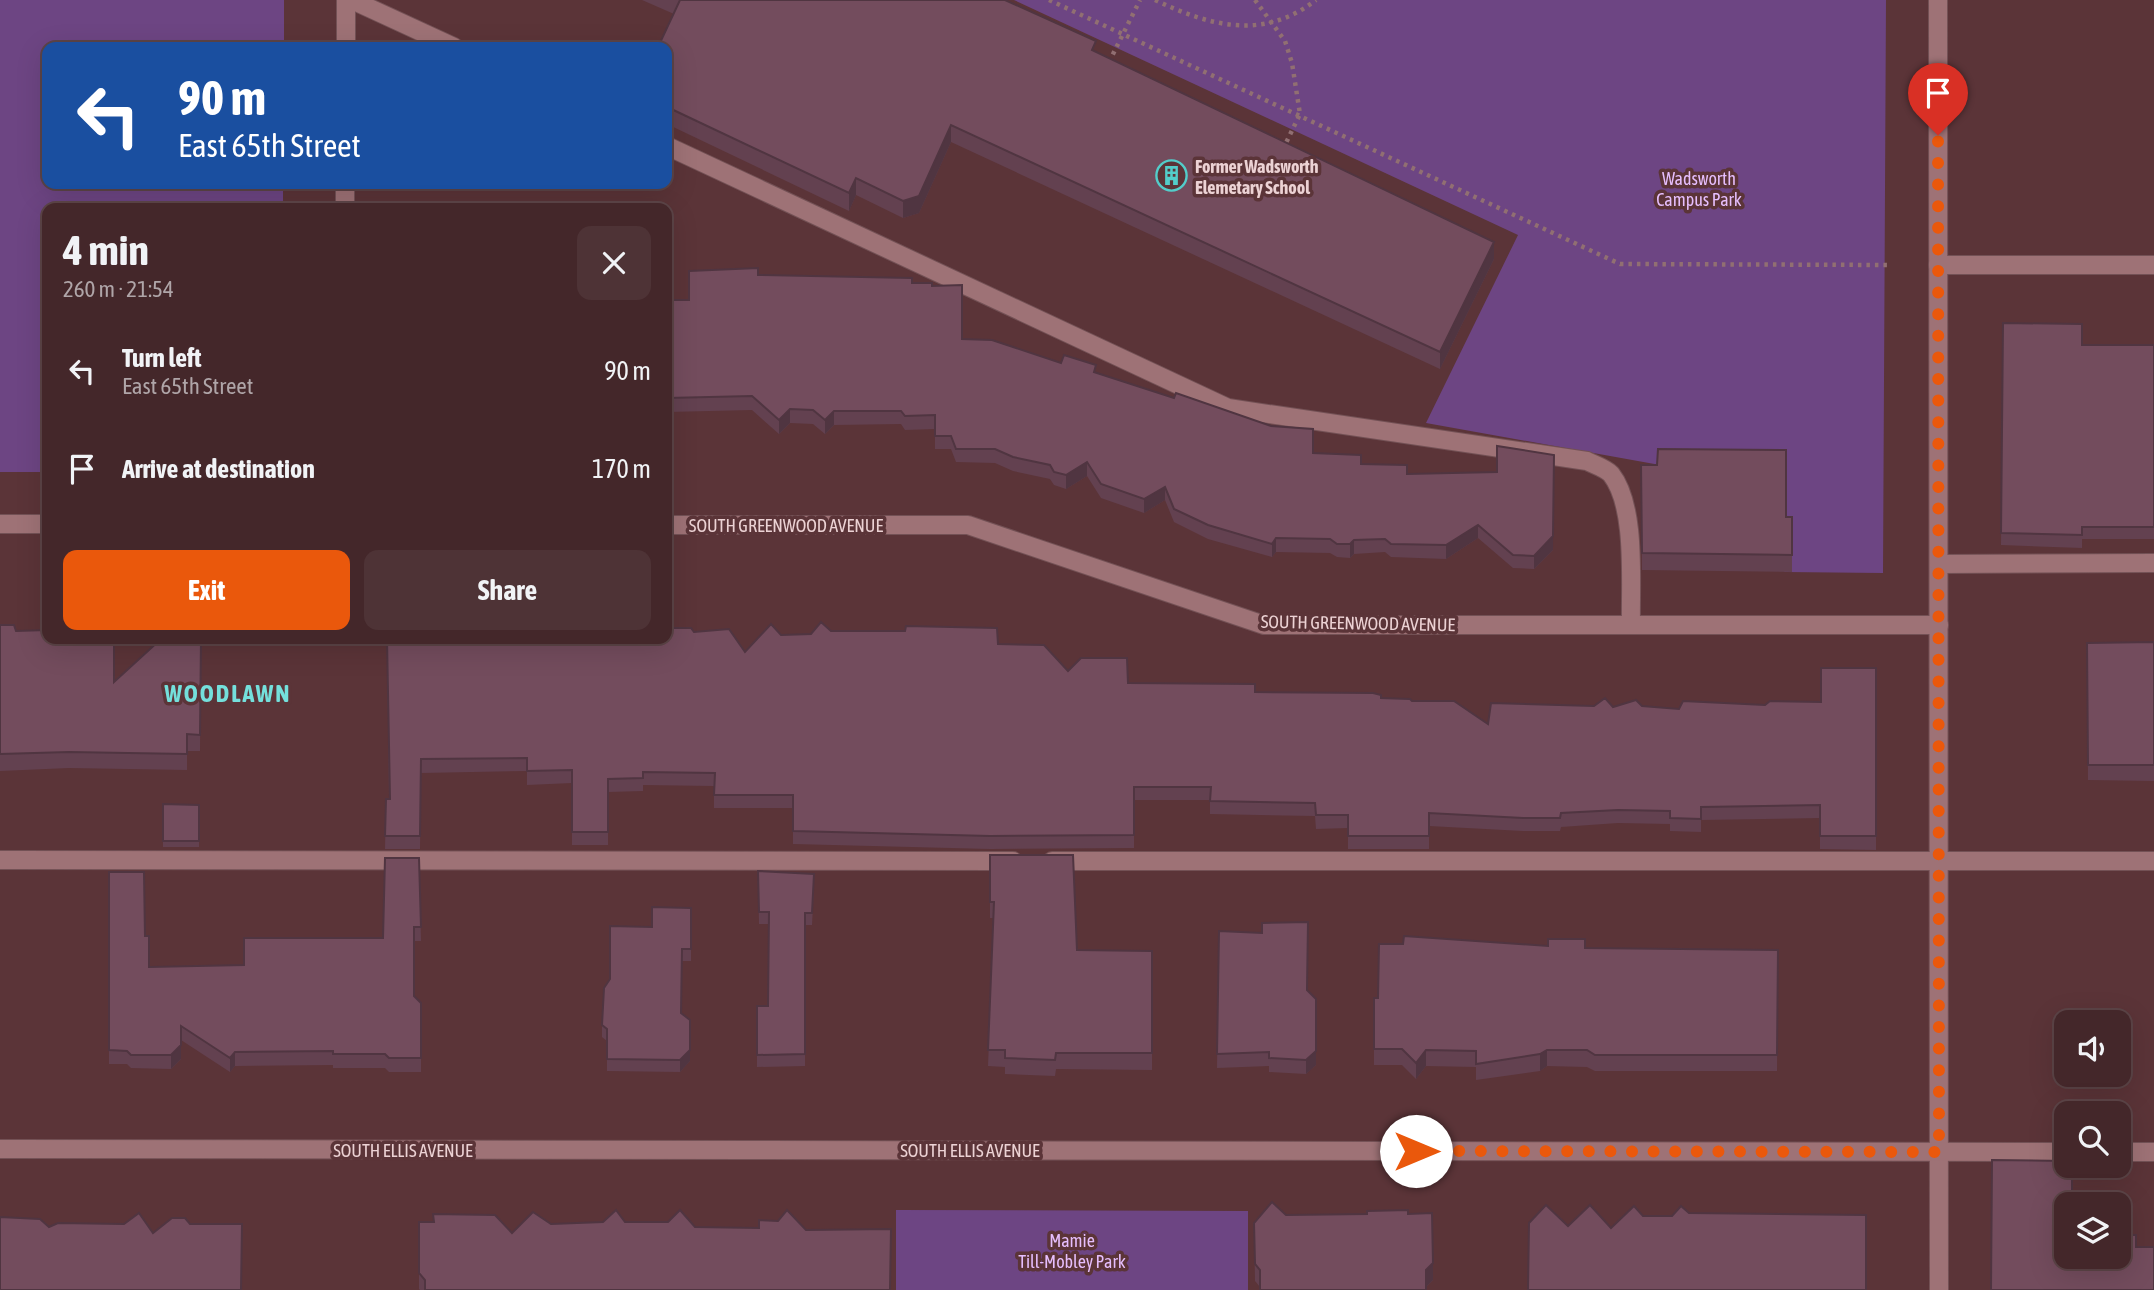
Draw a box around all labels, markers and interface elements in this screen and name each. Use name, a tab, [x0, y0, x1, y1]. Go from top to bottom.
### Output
pin	[1908, 63, 1968, 135]
text: 90 m	[178, 69, 266, 125]
icon: left	[63, 70, 154, 161]
icon: arrive	[1919, 74, 1957, 112]
text: East 65th Street	[178, 127, 361, 164]
place label: Former Wadsworth Elemetary School	[1195, 156, 1319, 198]
building icon: Former Wadsworth Elemetary School	[1155, 159, 1189, 193]
park label: Wadsworth Campus Park	[1656, 168, 1742, 210]
text: 4 min	[63, 226, 149, 274]
button: close	[577, 226, 651, 300]
text: 260 m · 21:54	[63, 276, 174, 302]
text: Turn left	[122, 343, 202, 373]
icon: left	[63, 352, 101, 390]
text: 90 m	[604, 356, 651, 386]
text: East 65th Street	[122, 373, 253, 399]
icon: arrive	[63, 450, 101, 488]
text: Arrive at destination	[122, 454, 315, 484]
text: 170 m	[592, 454, 651, 484]
street label: SOUTH GREENWOOD AVENUE	[689, 515, 883, 536]
button: Exit	[63, 550, 350, 630]
button: Share	[364, 550, 651, 630]
street label: SOUTH GREENWOOD AVENUE	[1261, 611, 1456, 635]
district label: WOODLAWN	[164, 680, 291, 707]
map controls	[2054, 1010, 2131, 1269]
button: sound	[2054, 1010, 2131, 1087]
button: search	[2054, 1101, 2131, 1178]
position arrow	[1379, 1114, 1453, 1188]
street label: SOUTH ELLIS AVENUE	[333, 1140, 473, 1161]
street label: SOUTH ELLIS AVENUE	[900, 1140, 1040, 1161]
button: layers	[2054, 1192, 2131, 1269]
park label: Mamie Till-Mobley Park	[1018, 1230, 1126, 1272]

